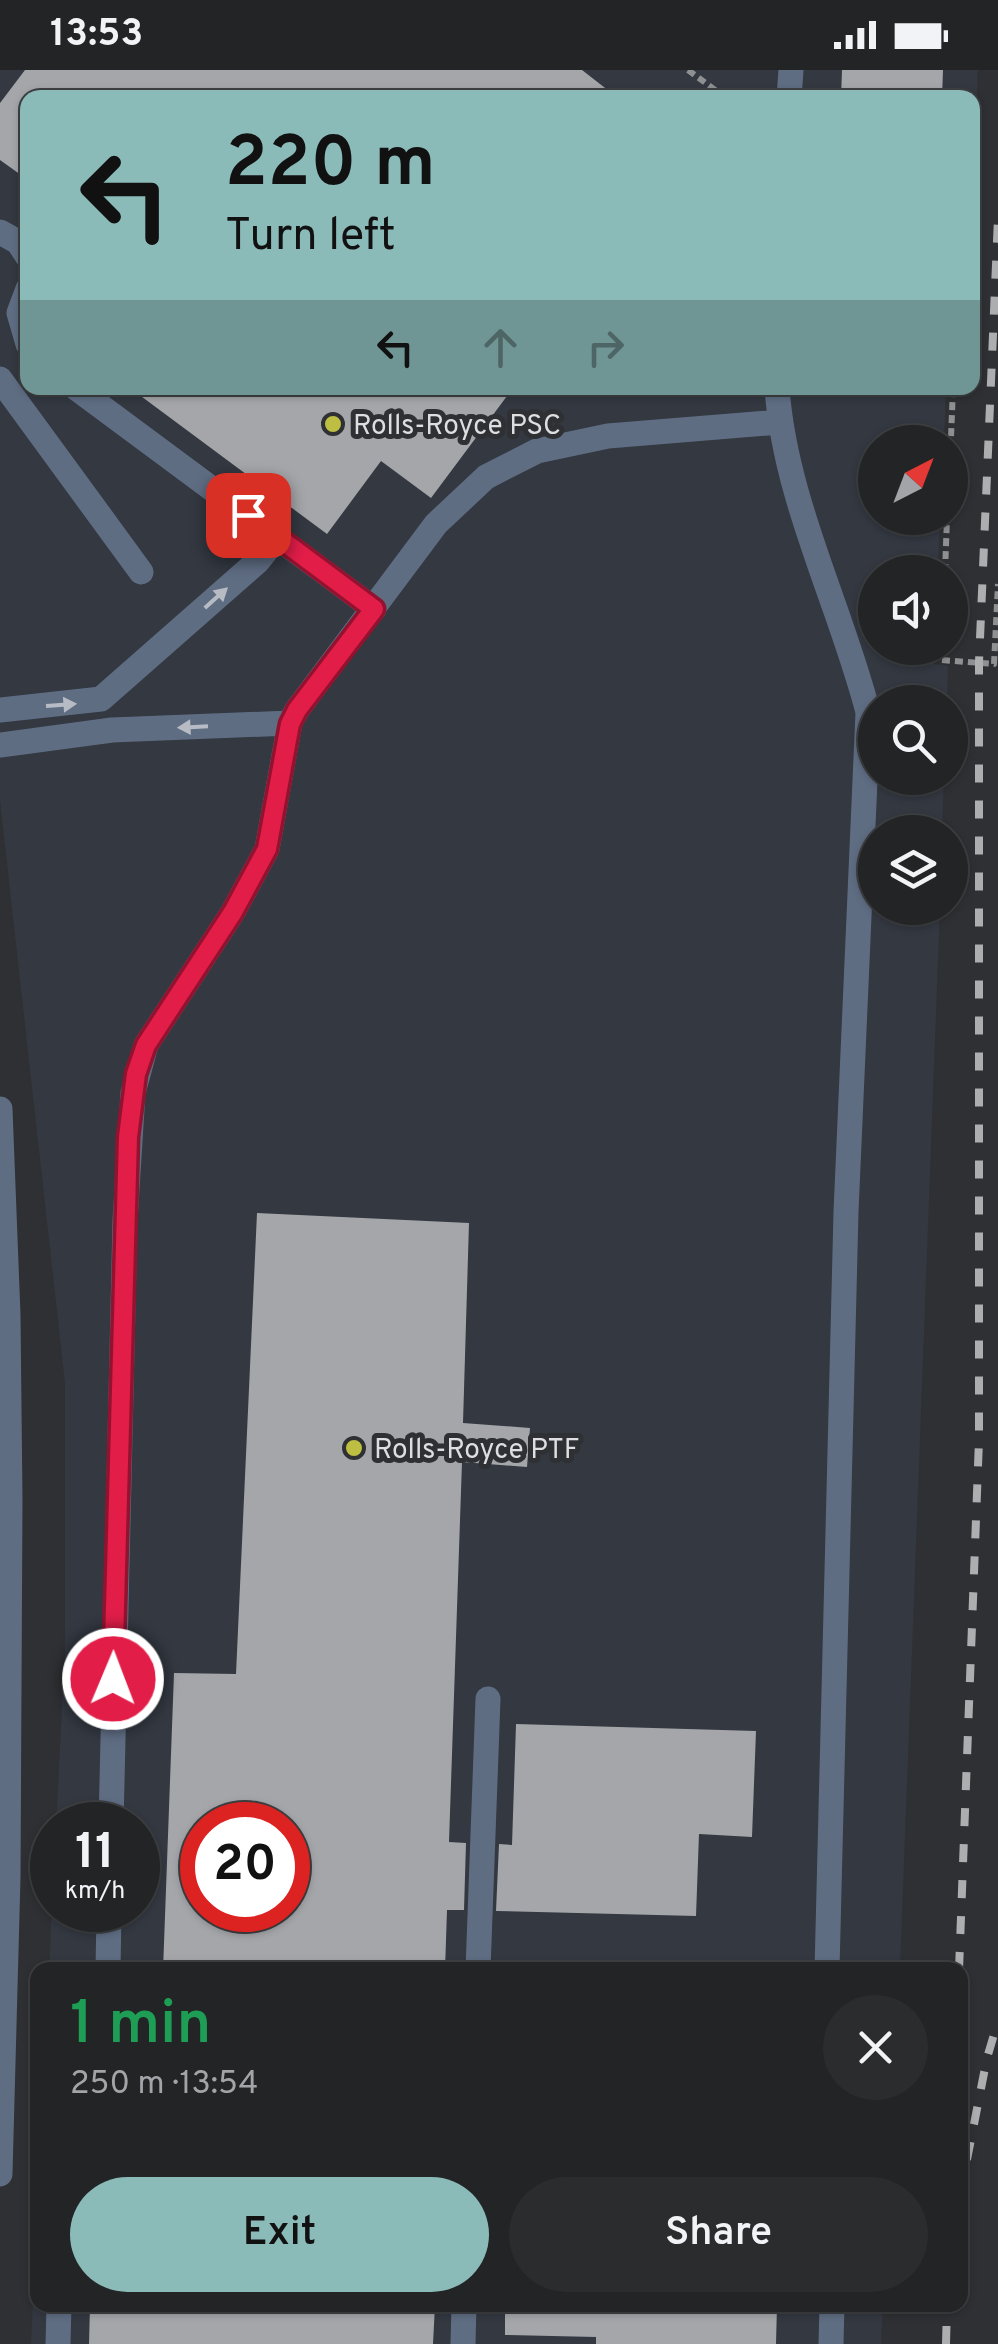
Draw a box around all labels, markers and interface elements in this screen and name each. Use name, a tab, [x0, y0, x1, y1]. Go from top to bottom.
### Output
text: 13:53	[50, 11, 143, 60]
text: 220 m	[225, 122, 435, 211]
icon: left	[60, 130, 190, 260]
text: Turn left	[225, 209, 396, 266]
icon: left	[368, 320, 423, 375]
icon: ahead	[473, 320, 528, 375]
icon: right	[578, 320, 633, 375]
place label: Rolls-Royce PSC	[353, 409, 561, 445]
marker: Rolls-Royce PSC	[322, 413, 344, 435]
north arrow	[858, 425, 968, 535]
map controls	[858, 425, 968, 925]
pin	[206, 473, 291, 558]
icon: arrive	[221, 488, 276, 543]
button: sound	[858, 555, 968, 665]
one-way arrow	[203, 587, 228, 609]
button: search	[858, 685, 968, 795]
one-way arrow	[45, 697, 77, 713]
one-way arrow	[176, 720, 208, 736]
button: layers	[858, 815, 968, 925]
place label: Rolls-Royce PTF	[374, 1433, 579, 1469]
marker: Rolls-Royce PTF	[343, 1437, 365, 1459]
position arrow	[61, 1627, 165, 1731]
speed limit sign: 20	[180, 1802, 310, 1932]
text: 11	[75, 1823, 115, 1886]
text: km/h	[65, 1876, 125, 1908]
text: 1 min	[70, 1989, 211, 2065]
button: close	[823, 1995, 928, 2100]
text: 250 m · 13:54	[70, 2065, 258, 2105]
button: Exit	[70, 2177, 489, 2292]
button: Share	[509, 2177, 928, 2292]

